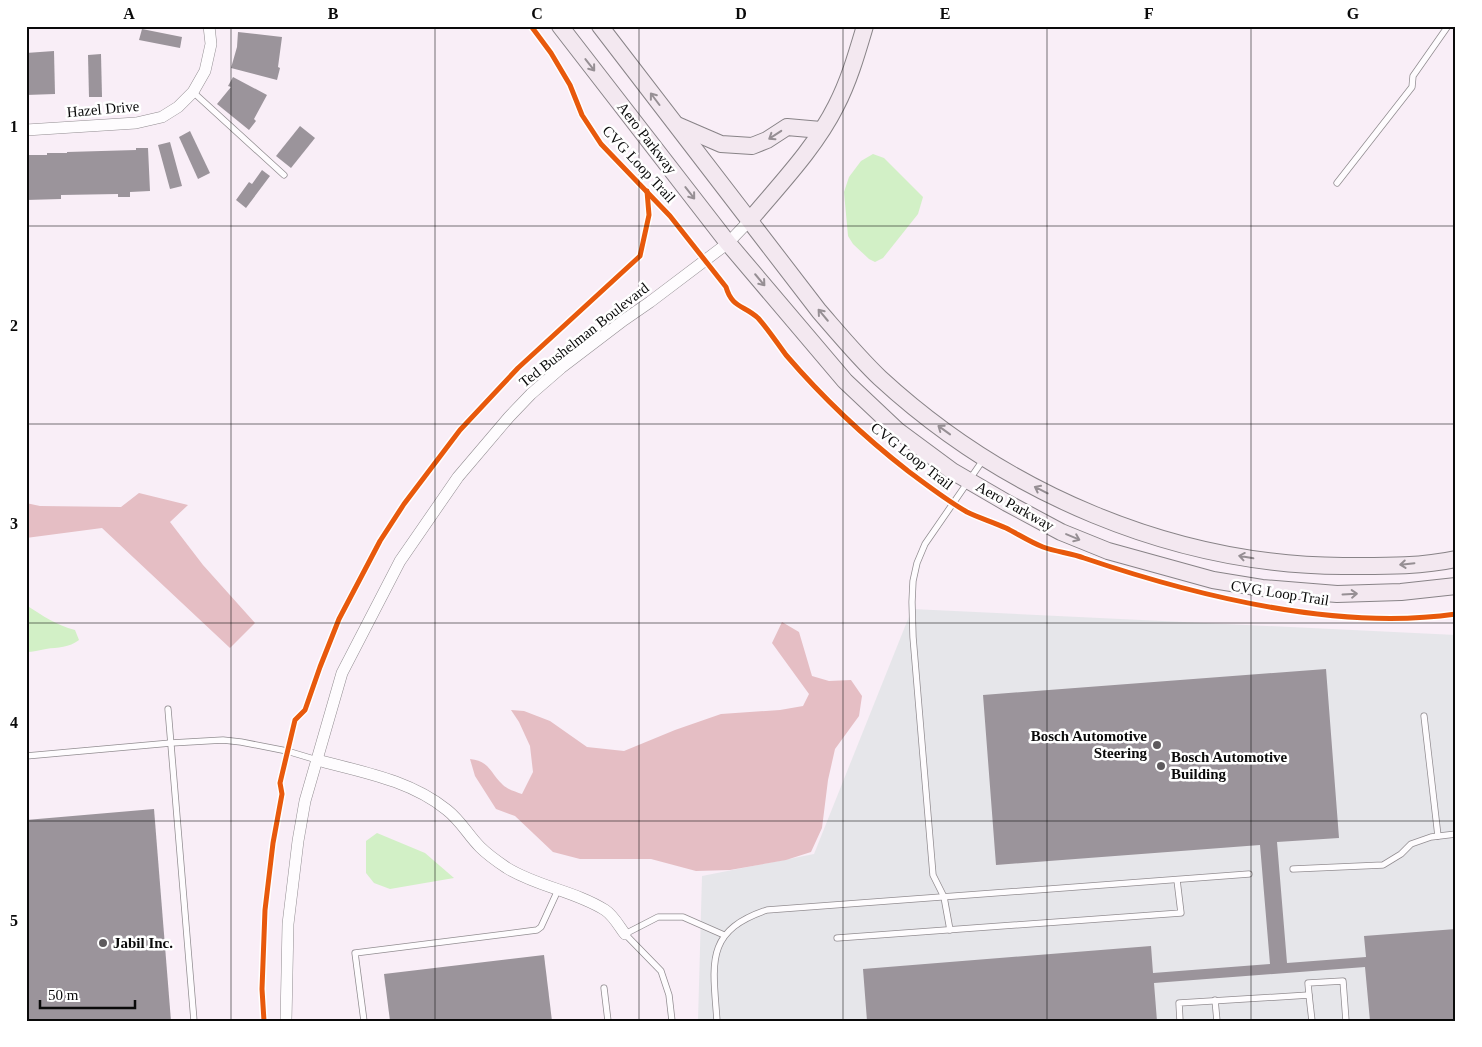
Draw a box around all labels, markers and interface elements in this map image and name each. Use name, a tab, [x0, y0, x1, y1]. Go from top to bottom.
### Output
text: A	[123, 5, 135, 22]
text: B	[328, 5, 339, 22]
text: C	[531, 5, 543, 22]
text: D	[735, 5, 747, 22]
text: E	[940, 5, 950, 22]
text: F	[1144, 5, 1154, 22]
text: G	[1347, 5, 1360, 22]
one-way arrow	[585, 58, 596, 71]
one-way arrow	[650, 93, 661, 106]
street label: Hazel Drive	[66, 98, 140, 120]
street label: Aero Parkway	[614, 99, 680, 177]
text: 1	[10, 118, 18, 135]
street label: CVG Loop Trail	[599, 122, 679, 206]
one-way arrow	[768, 130, 782, 140]
one-way arrow	[684, 186, 695, 199]
one-way arrow	[754, 273, 765, 286]
street label: Ted Bushelman Boulevard	[516, 279, 652, 390]
one-way arrow	[818, 309, 829, 322]
text: 2	[10, 317, 18, 334]
street label: CVG Loop Trail	[868, 419, 956, 493]
one-way arrow	[938, 425, 951, 436]
street label: Aero Parkway	[973, 478, 1057, 534]
one-way arrow	[1033, 485, 1048, 495]
text: 3	[10, 515, 18, 532]
one-way arrow	[1065, 532, 1080, 542]
one-way arrow	[1238, 551, 1254, 561]
one-way arrow	[1400, 559, 1416, 569]
street label: CVG Loop Trail	[1230, 577, 1330, 609]
one-way arrow	[1342, 589, 1358, 598]
text: 4	[10, 714, 18, 731]
place label: Bosch Automotive Steering	[1031, 728, 1147, 761]
marker: Bosch Automotive Steering	[1151, 739, 1163, 751]
place label: Bosch Automotive Building	[1171, 749, 1288, 782]
marker: Bosch Automotive Building	[1155, 760, 1167, 772]
text: 5	[10, 912, 18, 929]
place label: Jabil Inc.	[113, 935, 173, 951]
marker: Jabil Inc.	[97, 937, 109, 949]
scale bar	[40, 977, 135, 1009]
text: 50 m	[48, 987, 79, 1003]

